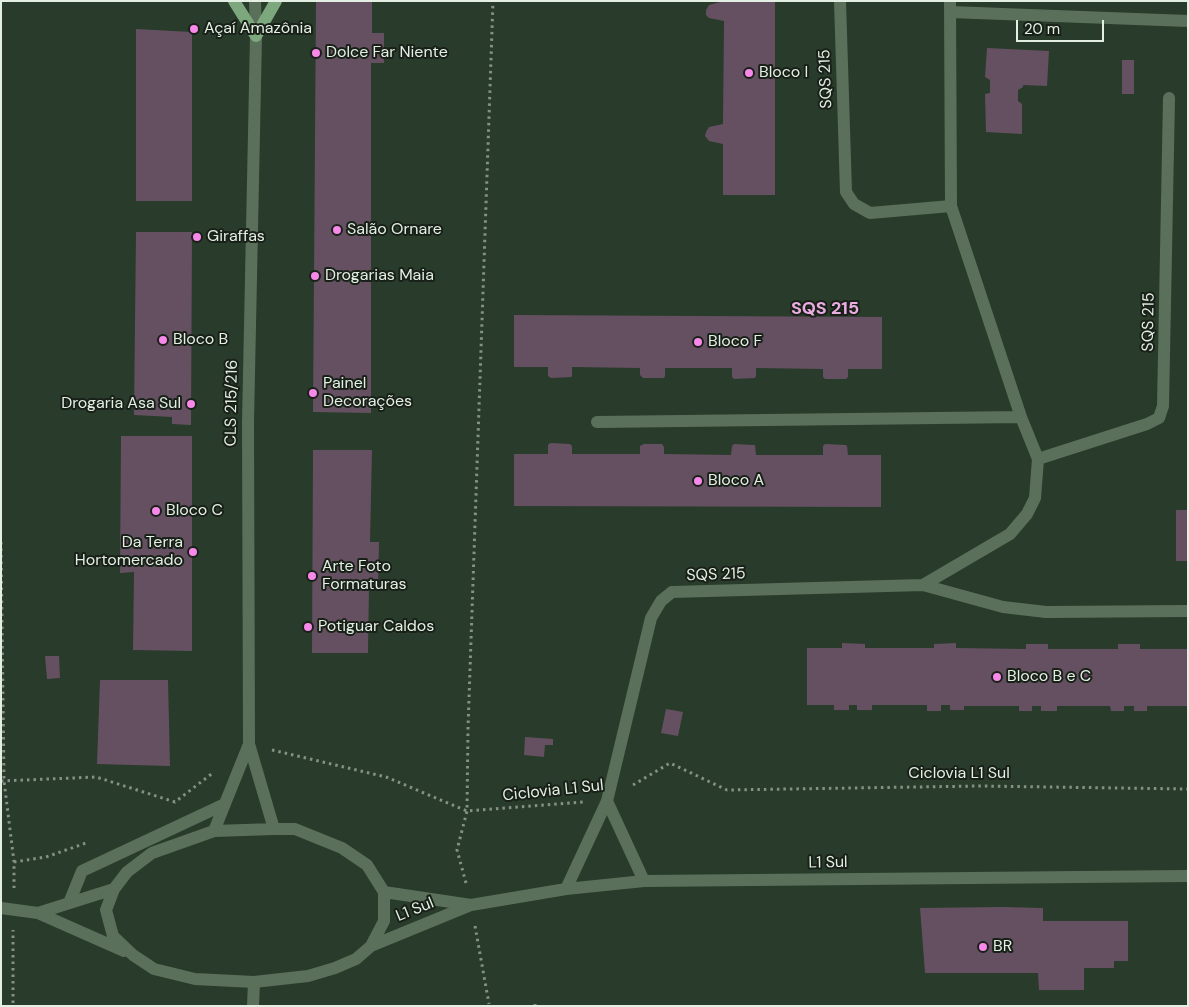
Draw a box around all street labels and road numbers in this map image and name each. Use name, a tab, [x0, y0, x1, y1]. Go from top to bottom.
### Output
street label: SQS 215	[815, 49, 837, 109]
street label: SQS 215	[1139, 292, 1159, 352]
street label: CLS 215/216	[222, 359, 242, 447]
street label: SQS 215	[686, 564, 746, 586]
street label: Ciclovia L1 Sul	[908, 764, 1010, 784]
street label: Ciclovia L1 Sul	[501, 776, 605, 806]
street label: L1 Sul	[808, 853, 848, 873]
street label: L1 Sul	[393, 894, 437, 926]

